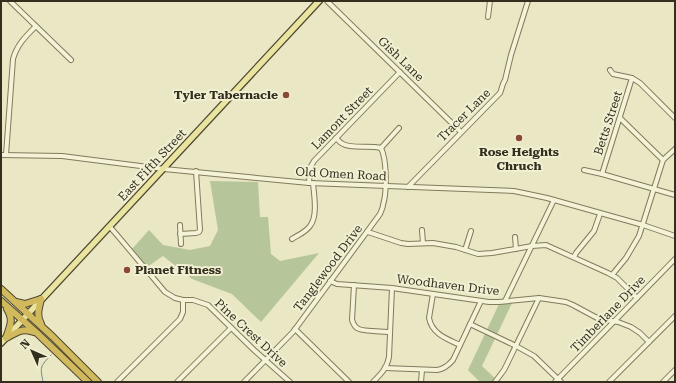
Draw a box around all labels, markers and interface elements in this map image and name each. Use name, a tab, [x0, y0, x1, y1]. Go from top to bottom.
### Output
street label: Gish Lane	[375, 34, 427, 84]
street label: Lamont Street	[308, 83, 376, 152]
street label: Tracer Lane	[435, 85, 494, 144]
place label: Tyler Tabernacle	[174, 88, 278, 102]
street label: Betts Street	[591, 89, 625, 157]
marker: Tyler Tabernacle	[281, 90, 291, 100]
street label: East Fifth Street	[115, 126, 189, 204]
marker: Rose Heights Chruch	[514, 133, 524, 143]
place label: Rose Heights Chruch	[479, 145, 559, 173]
street label: Old Omen Road	[295, 165, 387, 183]
street label: Tanglewood Drive	[291, 222, 365, 314]
place label: Planet Fitness	[135, 263, 221, 277]
marker: Planet Fitness	[122, 265, 132, 275]
street label: Woodhaven Drive	[396, 272, 501, 298]
street label: Timberlane Drive	[568, 273, 648, 355]
street label: Pine Crest Drive	[212, 296, 290, 370]
north arrow	[12, 331, 52, 371]
text: N	[18, 336, 33, 352]

